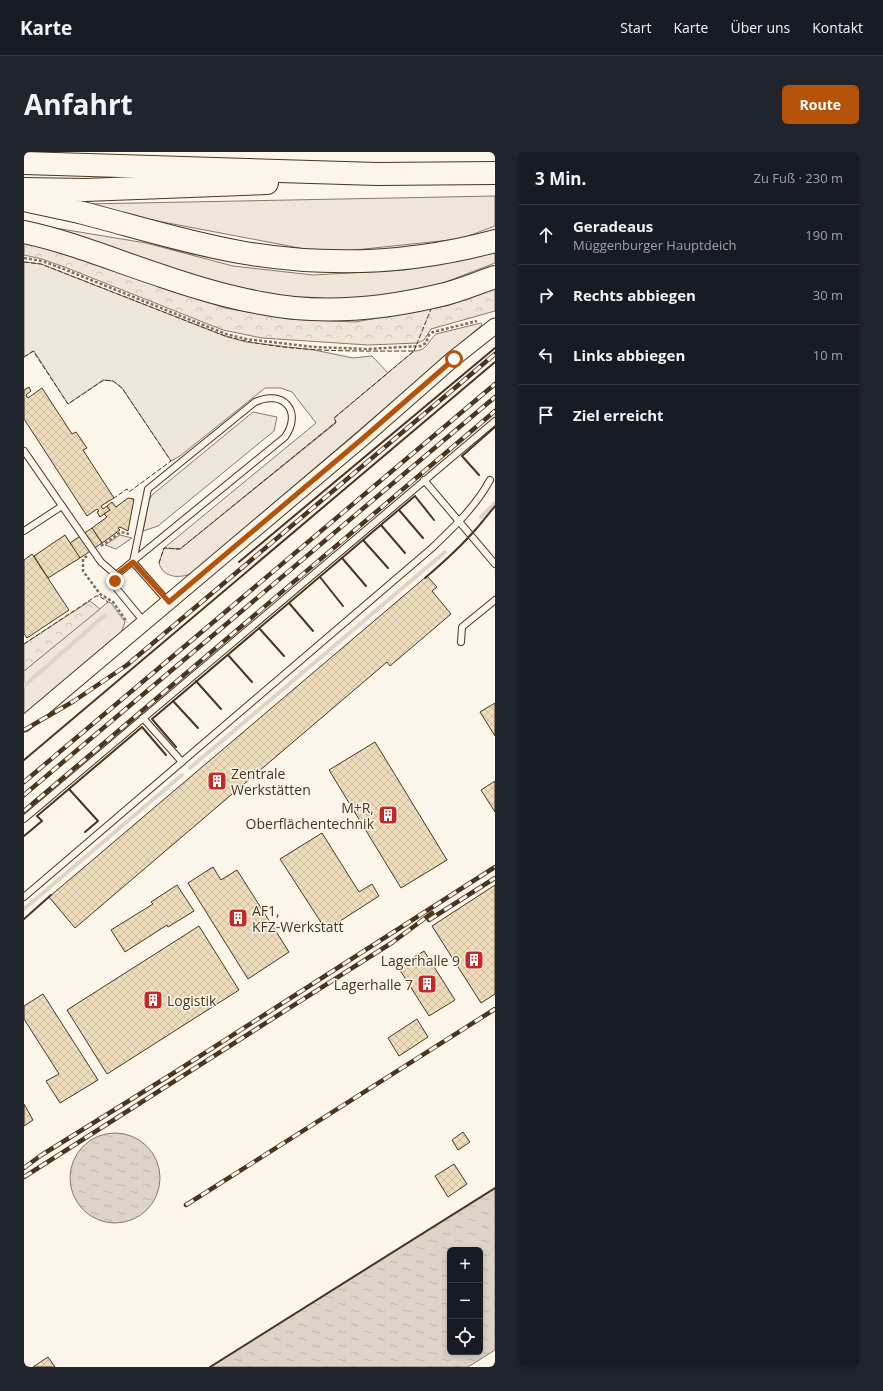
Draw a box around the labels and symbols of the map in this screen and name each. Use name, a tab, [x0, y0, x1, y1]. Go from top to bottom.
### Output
route start	[445, 350, 463, 368]
route end	[106, 572, 124, 590]
place label: Zentrale Werkstätten	[231, 764, 311, 799]
building icon: Zentrale Werkstätten	[206, 770, 228, 792]
place label: M+R, Oberflächentechnik	[246, 798, 375, 833]
building icon: M+R, Oberflächentechnik	[377, 804, 399, 826]
place label: AF1, KFZ-Werkstatt	[252, 901, 344, 936]
building icon: AF1, KFZ-Werkstatt	[227, 907, 249, 929]
building icon: Lagerhalle 9	[463, 949, 485, 971]
place label: Lagerhalle 9	[381, 951, 460, 970]
building icon: Lagerhalle 7	[416, 973, 438, 995]
place label: Lagerhalle 7	[334, 975, 413, 994]
building icon: Logistik	[142, 989, 164, 1011]
place label: Logistik	[167, 991, 217, 1010]

